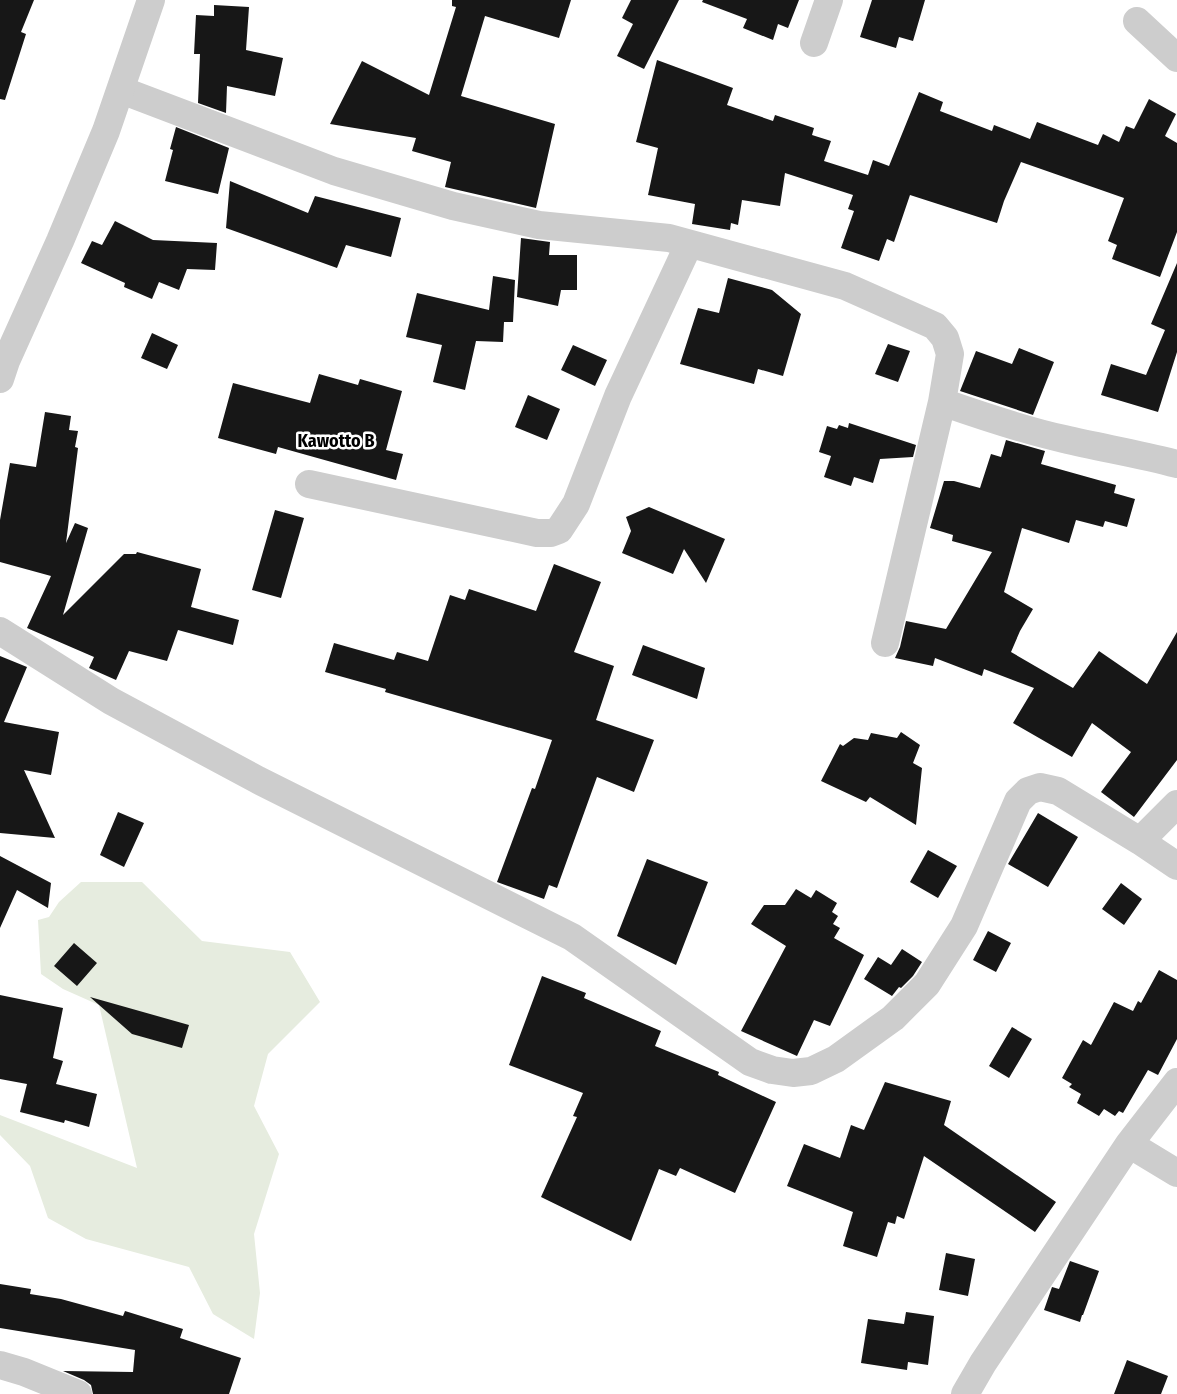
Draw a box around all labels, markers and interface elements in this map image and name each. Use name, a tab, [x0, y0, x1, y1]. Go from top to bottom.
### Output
district label: Kawotto B	[298, 430, 374, 452]

